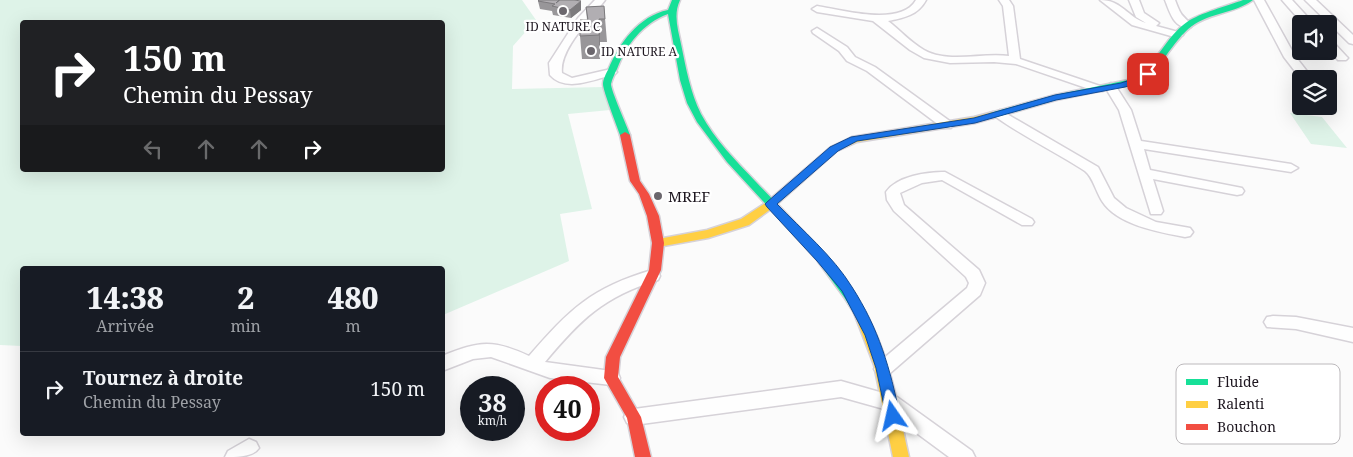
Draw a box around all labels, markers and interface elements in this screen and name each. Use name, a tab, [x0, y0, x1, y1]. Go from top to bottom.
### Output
marker: ID NATURE C	[557, 5, 569, 17]
map controls	[1292, 15, 1337, 115]
button: sound	[1292, 15, 1337, 60]
place label: ID NATURE C	[526, 18, 600, 35]
text: 150 m	[123, 34, 226, 81]
icon: right	[40, 40, 105, 105]
place label: ID NATURE A	[601, 43, 678, 60]
marker: ID NATURE A	[585, 45, 597, 57]
pin	[1127, 53, 1169, 95]
icon: arrive	[1134, 60, 1162, 88]
button: layers	[1292, 70, 1337, 115]
text: Chemin du Pessay	[123, 79, 312, 109]
icon: left	[139, 135, 167, 163]
icon: ahead	[192, 135, 220, 163]
icon: ahead	[245, 135, 273, 163]
icon: right	[298, 135, 326, 163]
place label: MREF	[668, 186, 710, 206]
marker: MREF	[652, 190, 664, 202]
text: 14:38	[87, 277, 164, 318]
text: 2	[237, 277, 254, 318]
text: 480	[327, 277, 378, 318]
text: Arrivée	[96, 315, 154, 337]
text: min	[230, 315, 261, 337]
text: m	[345, 315, 361, 337]
legend	[1176, 364, 1340, 444]
text: Tournez à droite	[83, 365, 243, 391]
text: Fluide	[1217, 372, 1259, 391]
icon: right	[40, 375, 68, 403]
text: 150 m	[370, 376, 425, 402]
speed limit sign: 40	[535, 376, 600, 441]
text: 38	[478, 385, 507, 419]
position arrow	[866, 389, 918, 441]
text: Chemin du Pessay	[83, 391, 221, 413]
text: Ralenti	[1217, 394, 1265, 413]
text: km/h	[478, 412, 507, 429]
text: Bouchon	[1217, 417, 1276, 436]

